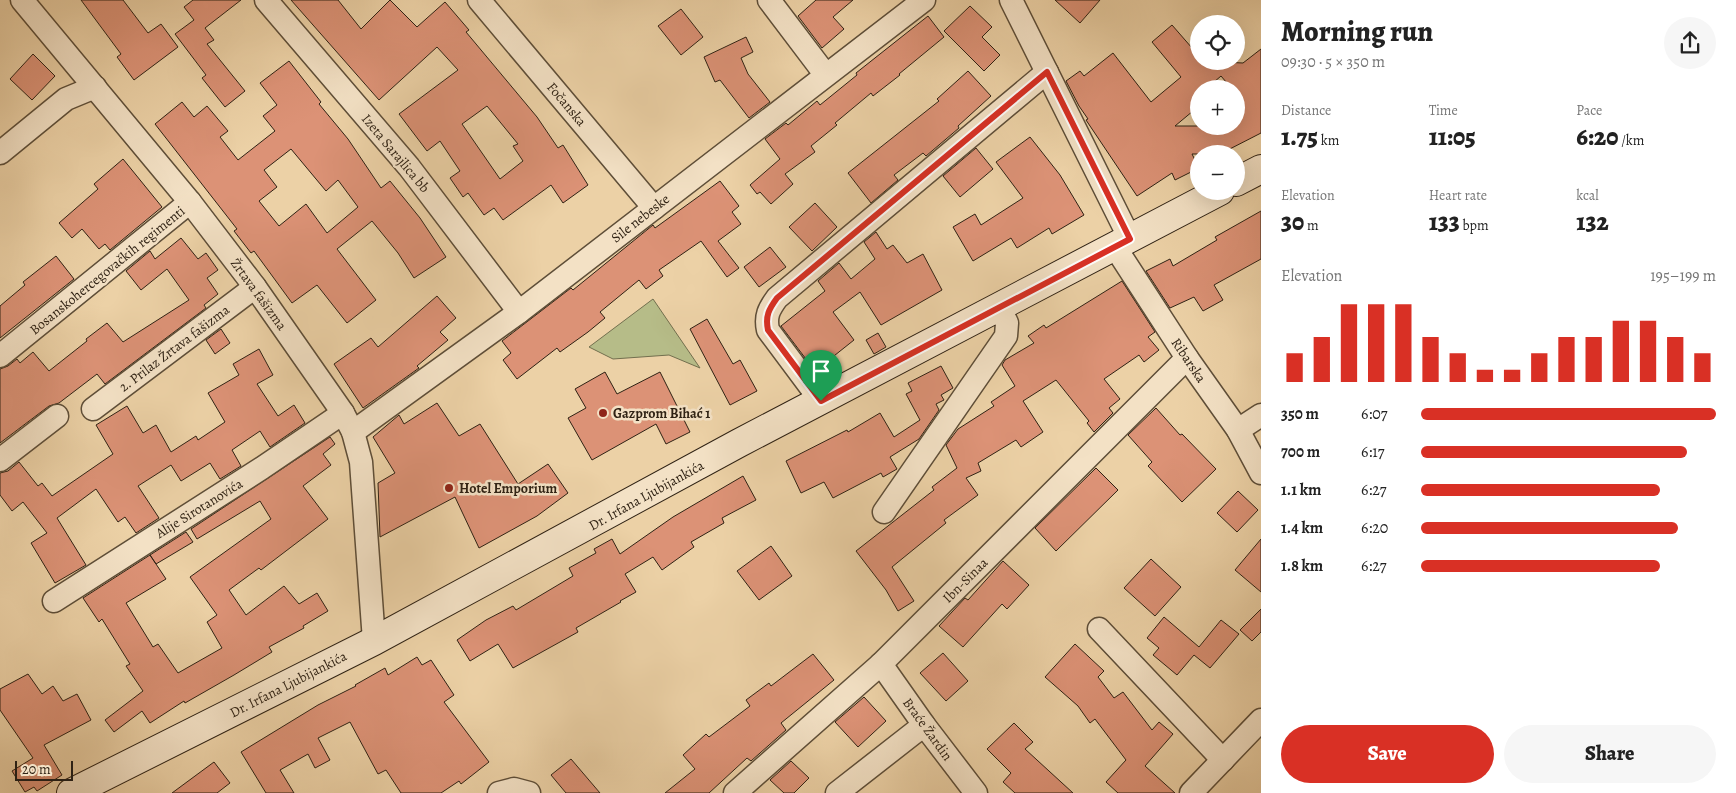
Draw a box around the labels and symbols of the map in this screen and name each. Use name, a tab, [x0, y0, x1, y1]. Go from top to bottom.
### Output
street label: Fočanska	[543, 78, 591, 131]
street label: Izeta Sarajlica bb	[357, 110, 434, 197]
street label: Sile nebeske	[607, 189, 674, 247]
street label: Bosanskohercegovačkih regimenti	[26, 202, 189, 339]
street label: Žrtava fašizma	[226, 254, 291, 335]
street label: 2. Prilaz Žrtava fašizma	[115, 300, 234, 396]
street label: Ribarska	[1167, 334, 1211, 387]
pin	[800, 350, 842, 401]
place label: Gazprom Bihać 1	[613, 404, 710, 423]
marker: Gazprom Bihać 1	[597, 407, 609, 419]
street label: Dr. Irfana Ljubijankića	[585, 456, 708, 535]
street label: Alije Sirotanovića	[151, 474, 247, 543]
place label: Hotel Emporium	[459, 479, 558, 498]
marker: Hotel Emporium	[443, 482, 455, 494]
street label: Ibn-Sinaa	[938, 553, 993, 607]
street label: Dr. Irfana Ljubijankića	[226, 646, 351, 722]
street label: Braće Žardin	[898, 694, 957, 765]
scale bar	[15, 758, 72, 781]

